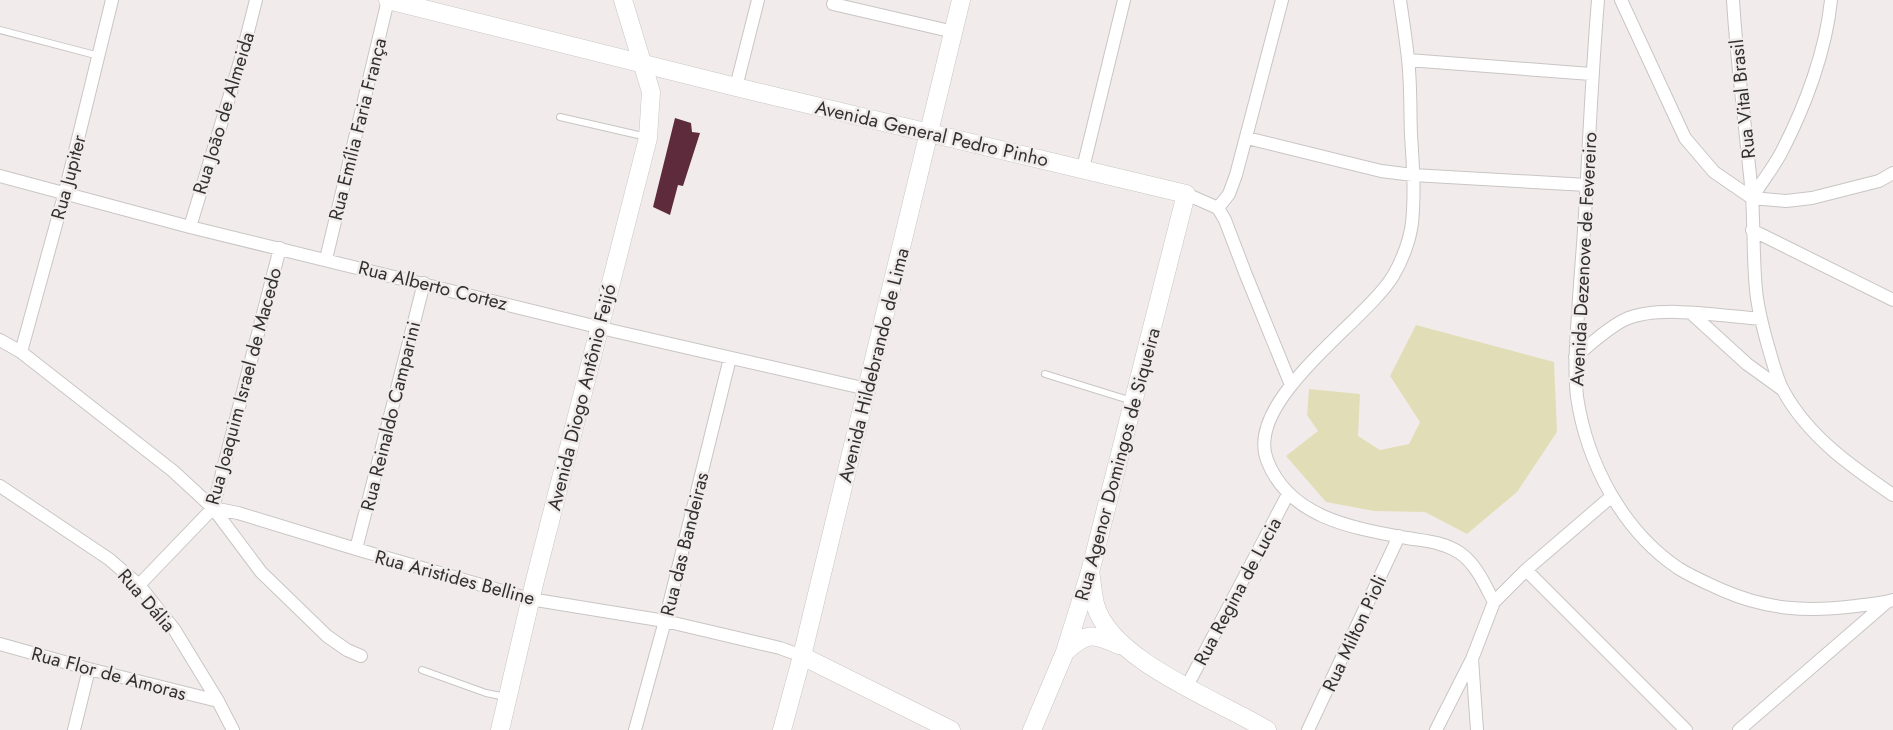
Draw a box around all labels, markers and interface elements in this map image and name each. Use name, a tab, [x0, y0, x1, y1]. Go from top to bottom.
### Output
street label: Rua João de Almeida	[186, 29, 261, 198]
street label: Rua Emília Faria França	[322, 35, 393, 223]
street label: Rua Vital Brasil	[1723, 38, 1762, 160]
street label: Avenida General Pedro Pinho	[813, 94, 1051, 173]
street label: Rua Jupiter	[44, 131, 93, 222]
street label: Avenida Dezenove de Fevereiro	[1563, 131, 1604, 387]
street label: Avenida Hildebrando de Lima	[831, 245, 916, 485]
street label: Rua Alberto Cortez	[355, 254, 511, 317]
street label: Rua Joaquim Israel de Macedo	[199, 265, 288, 508]
street label: Avenida Diogo Antônio Feijó	[540, 281, 623, 513]
street label: Rua Reinaldo Camparini	[354, 318, 427, 514]
street label: Rua Agenor Domingos de Siqueira	[1068, 325, 1167, 604]
street label: Rua das Bandeiras	[654, 469, 715, 619]
street label: Rua Regina de Lucia	[1187, 512, 1288, 670]
street label: Rua Aristides Belline	[372, 543, 538, 612]
street label: Rua Dália	[111, 563, 182, 638]
street label: Rua Milton Pioli	[1316, 570, 1393, 696]
street label: Rua Flor de Amoras	[28, 640, 190, 707]

